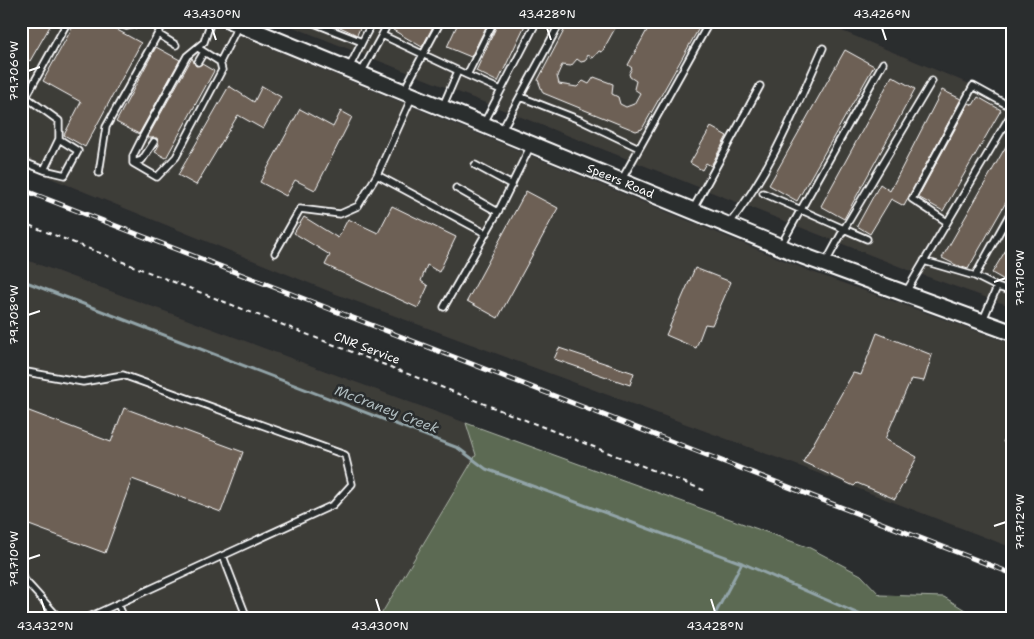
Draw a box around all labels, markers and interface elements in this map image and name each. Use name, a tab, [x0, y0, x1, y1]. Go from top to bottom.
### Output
text: 43.430°N	[183, 6, 241, 22]
text: 43.428°N	[518, 6, 576, 22]
text: 43.426°N	[854, 6, 910, 22]
text: 79.706°W	[6, 41, 22, 101]
street label: Speers Road	[584, 160, 657, 202]
text: 79.710°W	[1012, 250, 1028, 306]
text: 79.708°W	[6, 285, 22, 345]
street label: CNR Service	[332, 328, 403, 368]
water label: McCraney Creek	[332, 381, 442, 437]
text: 79.712°W	[1012, 494, 1028, 550]
text: 79.710°W	[6, 531, 22, 587]
text: 43.432°N	[17, 618, 73, 634]
text: 43.430°N	[351, 618, 409, 634]
text: 43.428°N	[686, 618, 744, 634]

